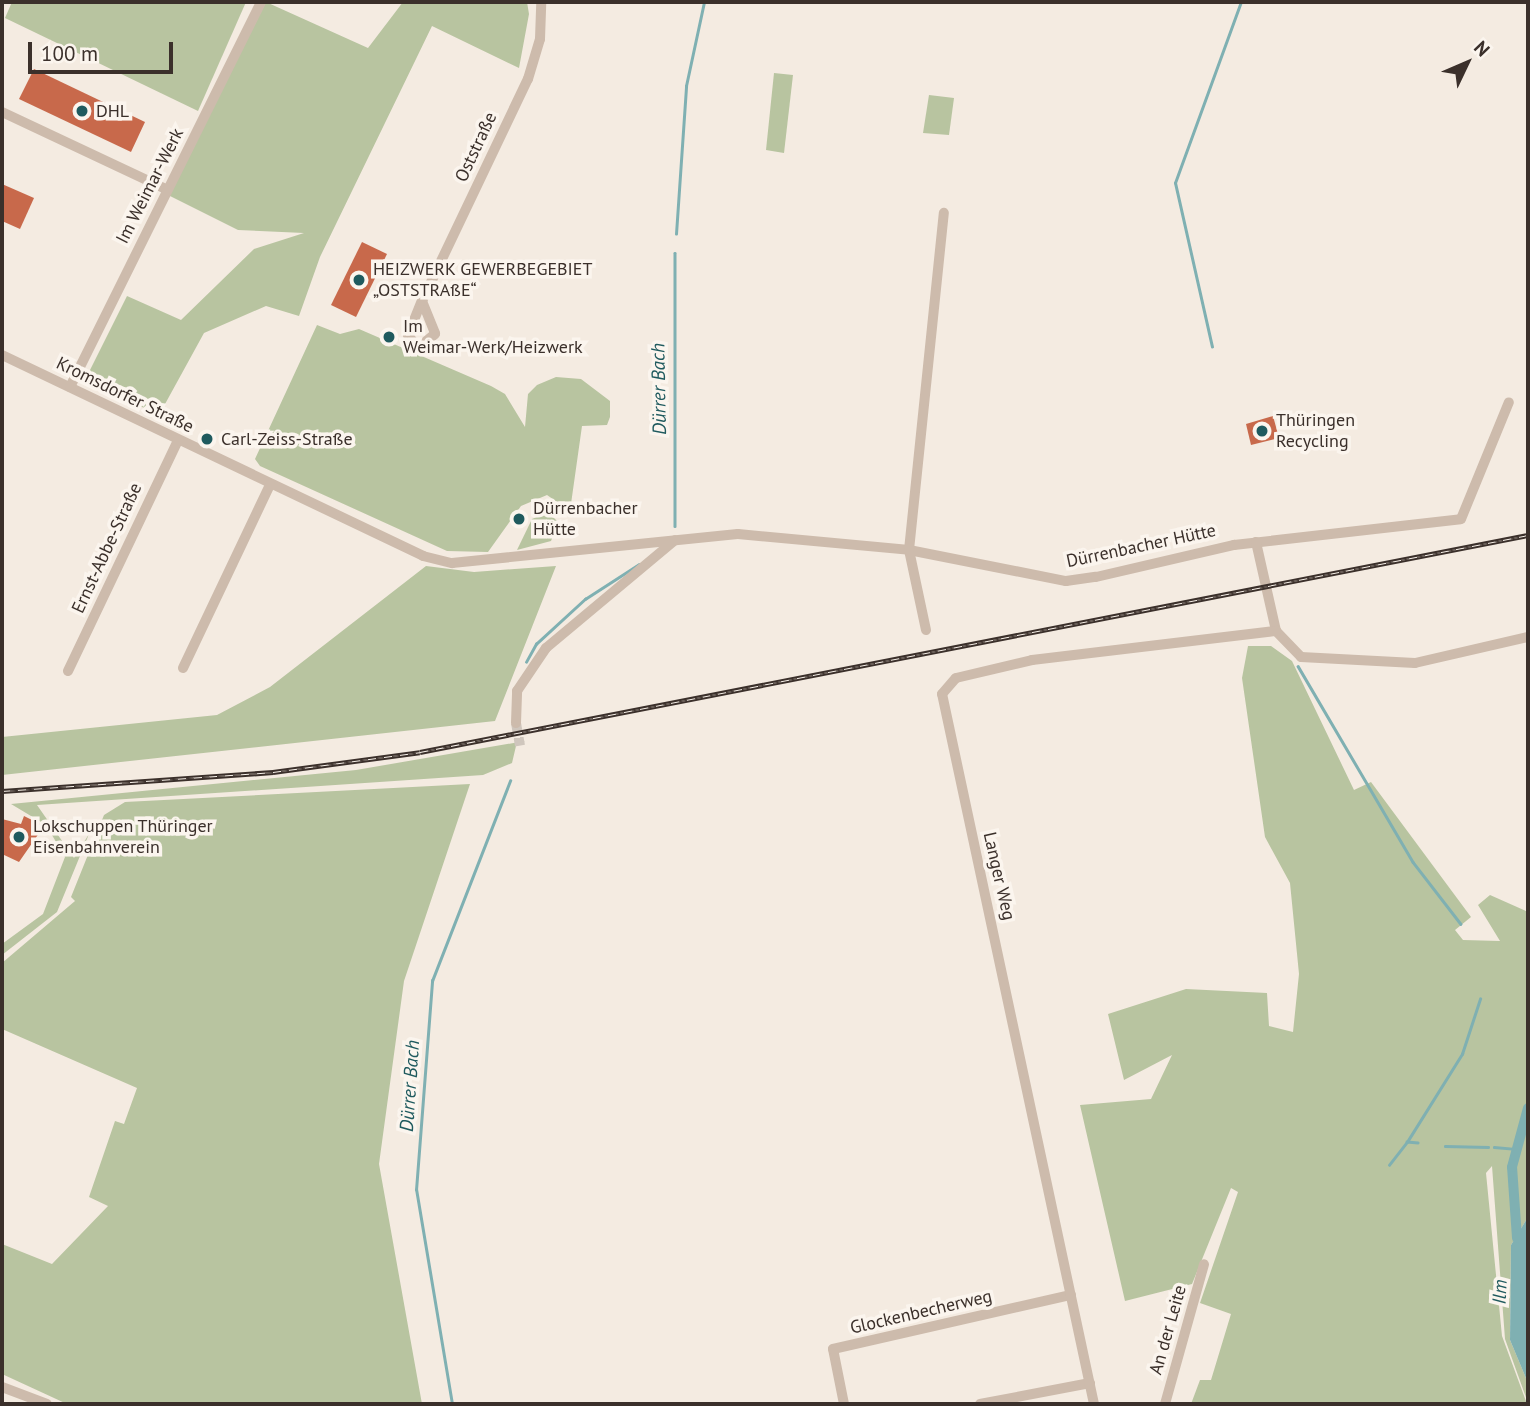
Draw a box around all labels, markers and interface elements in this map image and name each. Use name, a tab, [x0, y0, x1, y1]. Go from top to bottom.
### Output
scale bar	[32, 28, 177, 72]
north arrow	[1432, 28, 1502, 98]
text: N	[1469, 36, 1495, 61]
text: 100 m	[41, 40, 98, 67]
place label: DHL	[96, 100, 129, 122]
marker: DHL	[74, 103, 90, 119]
street label: Oststraße	[450, 109, 502, 185]
street label: Im Weimar-Werk	[112, 125, 188, 247]
place label: HEIZWERK GEWERBEGEBIET „OSTSTRAßE“	[373, 259, 593, 302]
marker: HEIZWERK GEWERBEGEBIET „OSTSTRAßE“	[351, 272, 367, 288]
place label: Im Weimar-Werk/Heizwerk	[403, 316, 583, 358]
marker: Im Weimar-Werk/Heizwerk	[381, 329, 397, 345]
water label: Dürrer Bach	[647, 343, 671, 435]
street label: Kromsdorfer Straße	[53, 352, 197, 438]
place label: Thüringen Recycling	[1276, 410, 1355, 452]
marker: Thüringen Recycling	[1254, 423, 1270, 439]
place label: Carl-Zeiss-Straße	[221, 428, 353, 450]
marker: Carl-Zeiss-Straße	[199, 431, 215, 447]
street label: Ernst-Abbe-Straße	[67, 479, 147, 617]
place label: Dürrenbacher Hütte	[533, 498, 638, 540]
marker: Dürrenbacher Hütte	[511, 511, 527, 527]
street label: Dürrenbacher Hütte	[1064, 520, 1218, 572]
place label: Lokschuppen Thüringer Eisenbahnverein	[33, 816, 213, 858]
marker: Lokschuppen Thüringer Eisenbahnverein	[11, 829, 27, 845]
street label: Langer Weg	[978, 830, 1020, 922]
water label: Dürrer Bach	[395, 1039, 425, 1133]
water label: Ilm	[1488, 1279, 1512, 1305]
street label: An der Leite	[1145, 1283, 1191, 1377]
street label: Glockenbecherweg	[848, 1285, 994, 1339]

